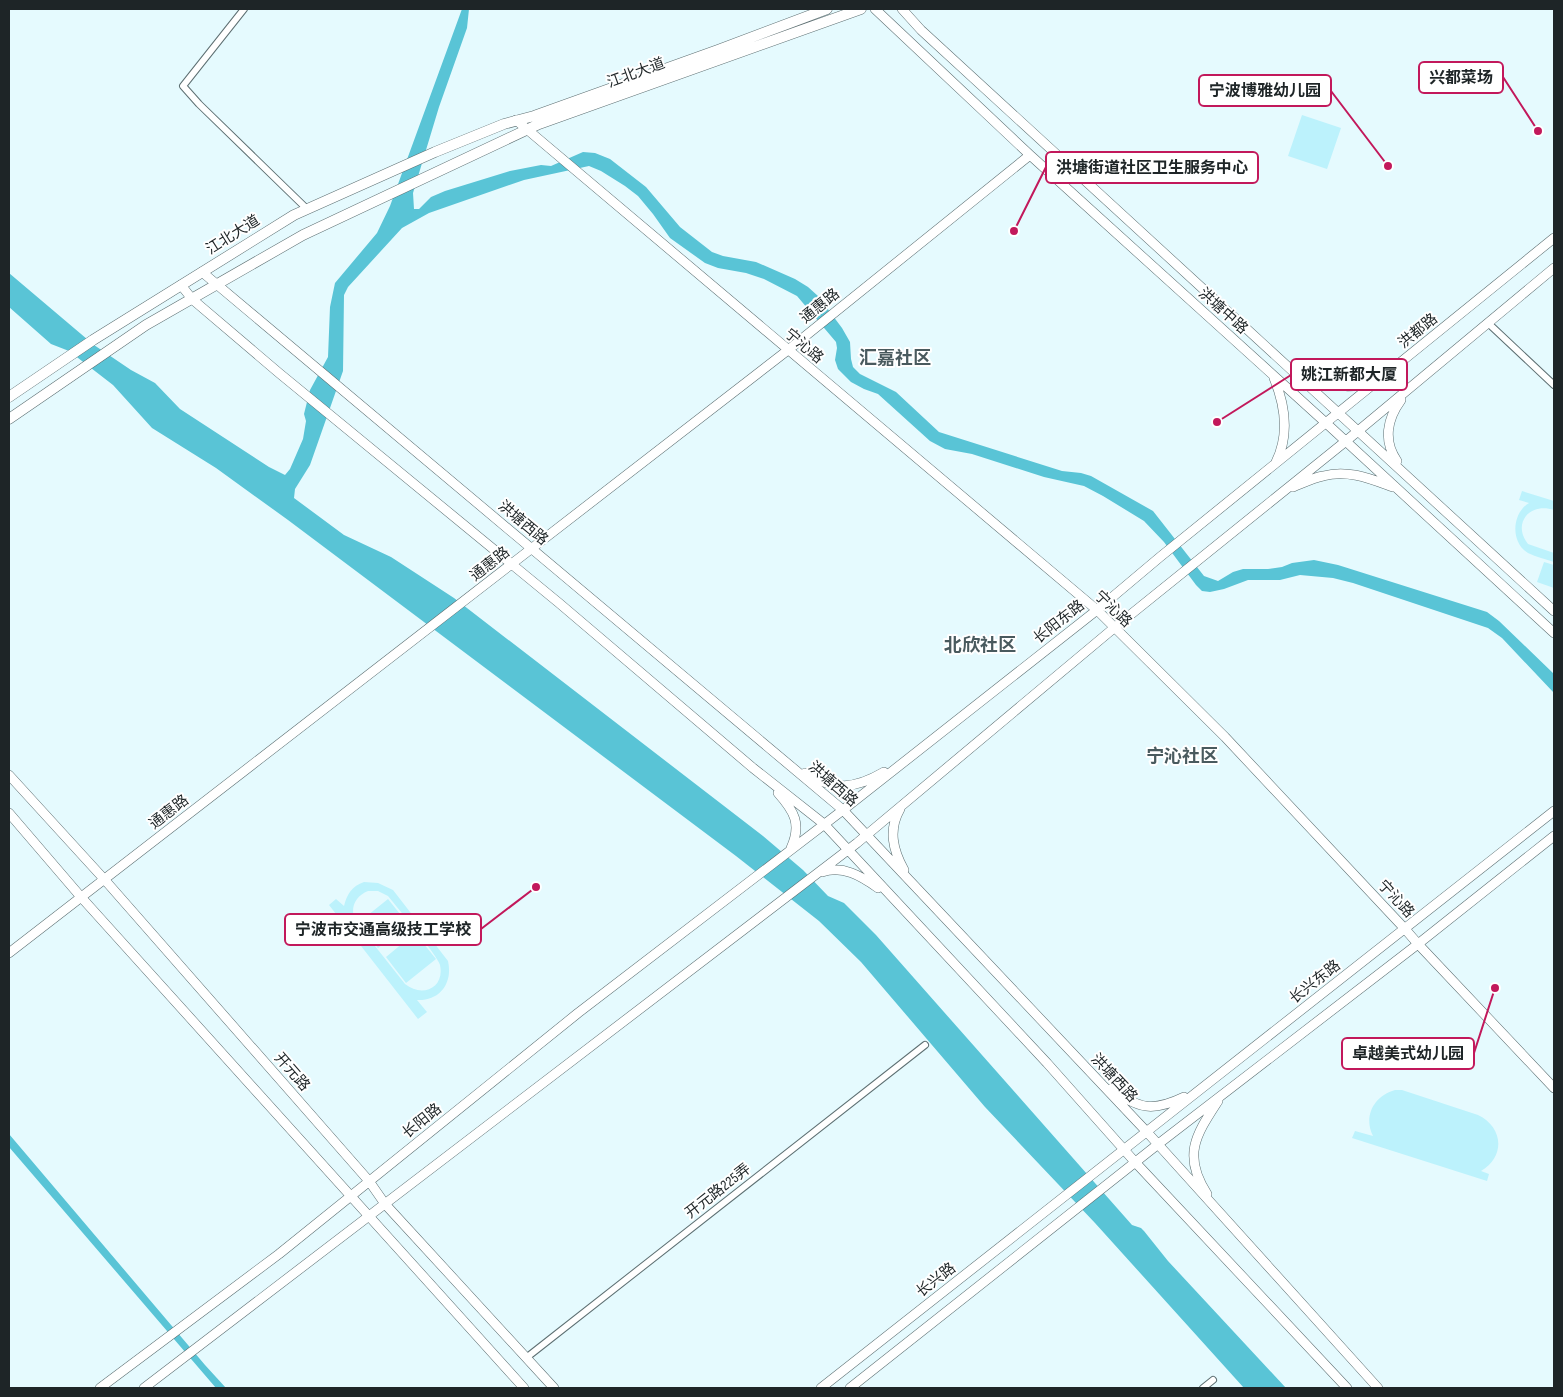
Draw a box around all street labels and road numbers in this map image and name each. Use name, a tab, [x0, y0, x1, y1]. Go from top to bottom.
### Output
street label: 江北大道	[605, 54, 667, 92]
street label: 江北大道	[203, 211, 263, 259]
street label: 通惠路	[797, 284, 843, 328]
street label: 洪塘中路	[1194, 284, 1252, 338]
street label: 洪都路	[1395, 309, 1441, 353]
street label: 宁沁路	[781, 324, 827, 368]
street label: 洪塘西路	[494, 496, 552, 550]
street label: 通惠路	[466, 543, 514, 585]
street label: 宁沁路	[1090, 587, 1136, 631]
street label: 长阳东路	[1030, 596, 1088, 648]
street label: 洪塘西路	[804, 757, 862, 811]
street label: 通惠路	[145, 791, 193, 833]
street label: 宁沁路	[1374, 876, 1418, 922]
street label: 长兴东路	[1286, 956, 1344, 1008]
street label: 开元路	[270, 1049, 314, 1095]
street label: 洪塘西路	[1087, 1050, 1141, 1106]
street label: 长阳路	[399, 1099, 445, 1143]
street label: 开元路225弄	[681, 1159, 755, 1223]
street label: 长兴路	[912, 1259, 960, 1301]

